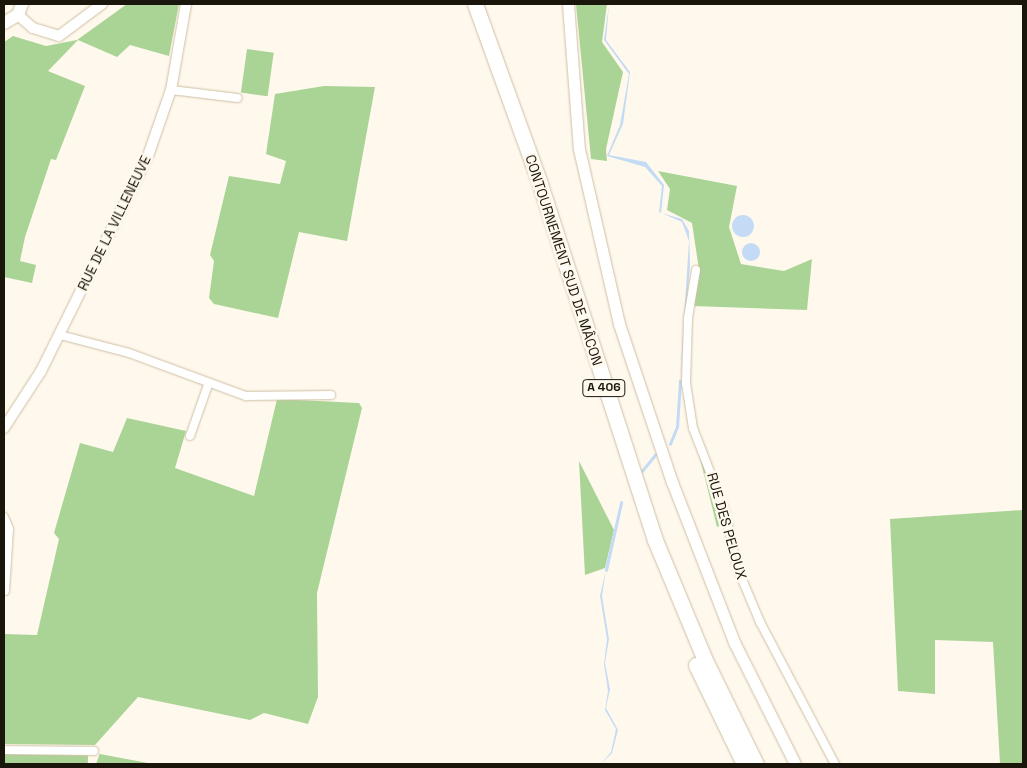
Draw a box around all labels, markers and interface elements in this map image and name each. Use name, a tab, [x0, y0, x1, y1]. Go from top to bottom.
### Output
street label: RUE DE LA VILLENEUVE	[74, 152, 154, 294]
street label: CONTOURNEMENT SUD DE MÂCON	[522, 152, 606, 368]
road number: A 406	[582, 378, 626, 398]
street label: RUE DES PELOUX	[704, 471, 750, 581]

